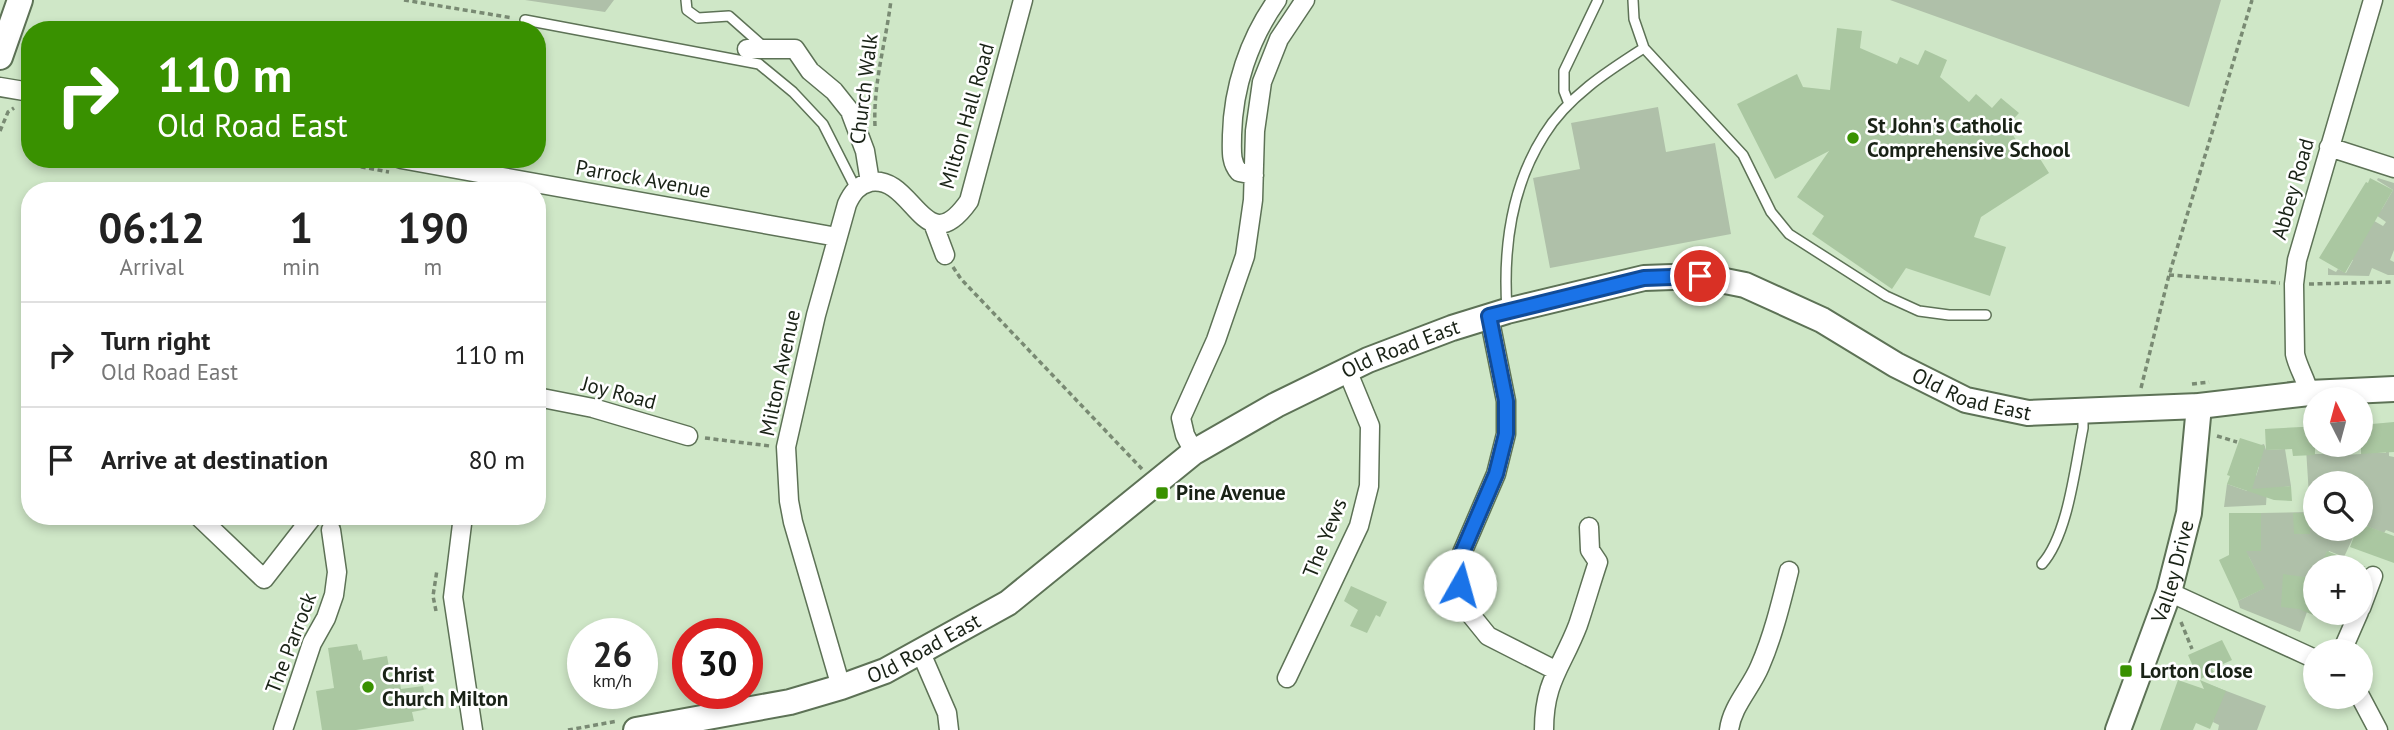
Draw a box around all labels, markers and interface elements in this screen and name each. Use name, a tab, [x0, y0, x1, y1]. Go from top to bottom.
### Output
street label: Church Walk	[843, 32, 884, 146]
street label: Milton Hall Road	[933, 40, 1000, 192]
text: 110 m	[157, 42, 292, 106]
icon: right	[42, 49, 133, 140]
text: Old Road East	[157, 104, 348, 146]
place label: St John's Catholic Comprehensive School	[1867, 112, 2071, 163]
marker: St John's Catholic Comprehensive School	[1845, 130, 1861, 146]
street label: Abbey Road	[2265, 135, 2320, 243]
street label: Parrock Avenue	[574, 153, 713, 204]
text: 06:12	[98, 200, 205, 255]
text: 1	[289, 200, 313, 255]
text: 190	[397, 200, 469, 255]
pin	[1670, 246, 1730, 306]
text: Arrival	[119, 252, 184, 281]
text: min	[282, 252, 320, 281]
text: m	[424, 252, 442, 281]
icon: arrive	[1681, 257, 1719, 295]
street label: Milton Avenue	[753, 307, 806, 439]
street label: Old Road East	[1337, 313, 1463, 384]
text: Turn right	[101, 324, 210, 357]
icon: right	[42, 336, 80, 374]
text: 110 m	[454, 338, 525, 371]
text: Old Road East	[101, 357, 238, 386]
street label: Old Road East	[1907, 361, 2034, 426]
street label: Joy Road	[578, 369, 659, 415]
north arrow	[2303, 387, 2373, 457]
map controls	[2303, 387, 2373, 709]
icon: arrive	[42, 441, 80, 479]
text: Arrive at destination	[101, 443, 328, 476]
text: 80 m	[469, 443, 525, 476]
button: search	[2303, 471, 2373, 541]
place label: Pine Avenue	[1176, 479, 1286, 506]
marker: Pine Avenue	[1154, 485, 1170, 501]
street label: The Yews	[1296, 494, 1353, 582]
street label: Valley Drive	[2144, 517, 2200, 627]
position arrow	[1423, 548, 1497, 622]
button: +	[2303, 555, 2373, 625]
street label: The Parrock	[259, 589, 322, 697]
street label: Old Road East	[863, 607, 985, 689]
speed limit sign: 30	[672, 618, 763, 709]
text: 26	[593, 631, 632, 677]
button: −	[2303, 639, 2373, 709]
place label: Lorton Close	[2140, 657, 2253, 684]
place label: Christ Church Milton	[382, 661, 508, 712]
marker: Lorton Close	[2118, 663, 2134, 679]
text: km/h	[593, 669, 632, 692]
marker: Christ Church Milton	[360, 679, 376, 695]

